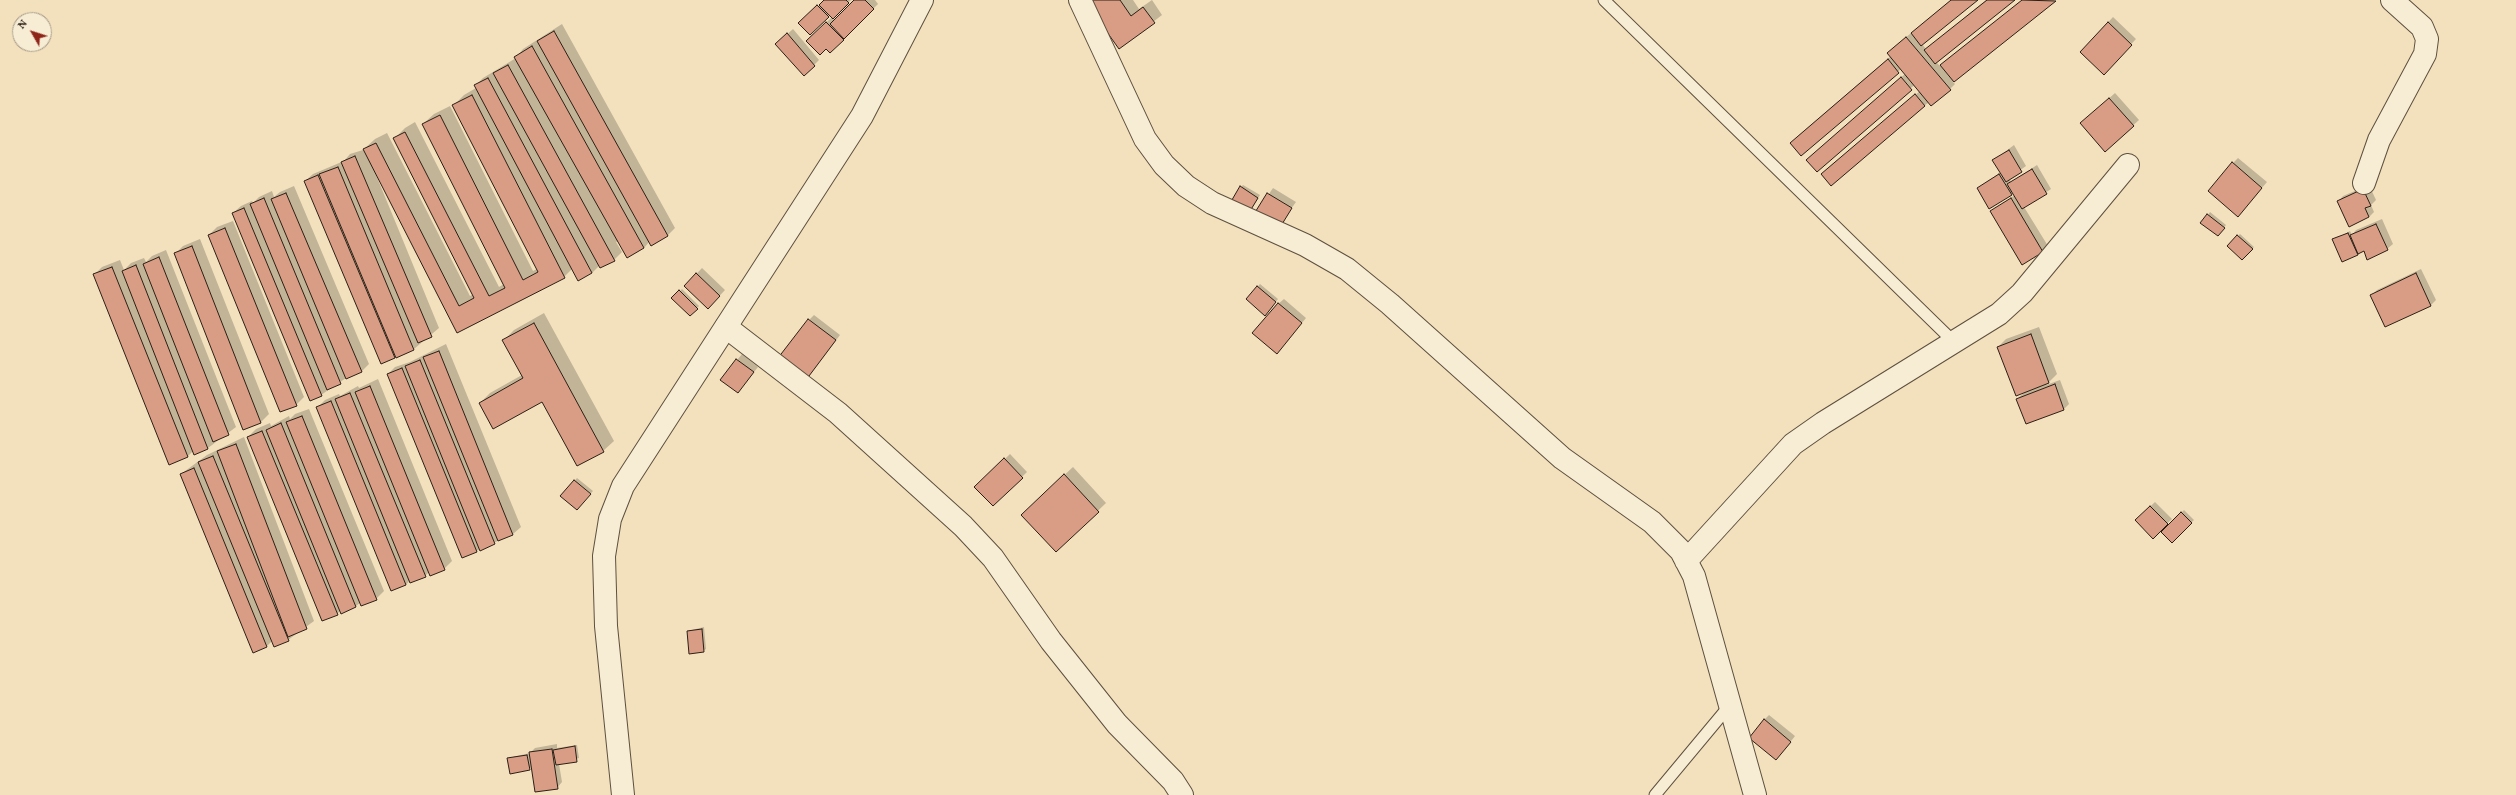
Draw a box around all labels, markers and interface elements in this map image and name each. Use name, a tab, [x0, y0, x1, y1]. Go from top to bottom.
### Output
north arrow	[12, 12, 52, 52]
text: N	[15, 17, 31, 33]

